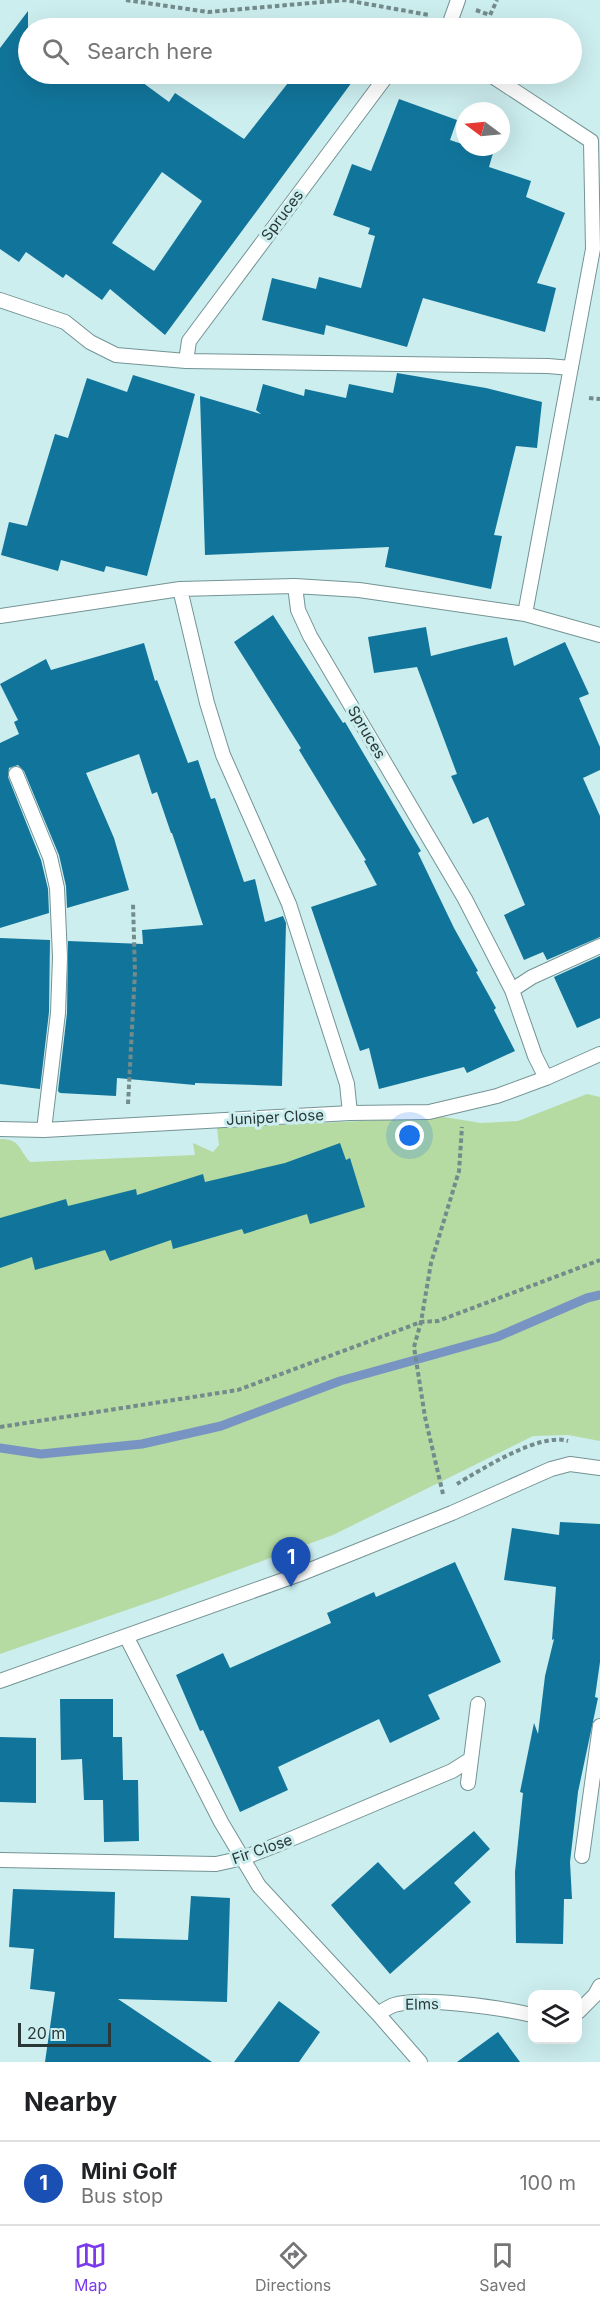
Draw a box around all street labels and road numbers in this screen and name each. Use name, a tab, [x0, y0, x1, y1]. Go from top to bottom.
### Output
street label: Spruces	[257, 186, 307, 244]
street label: Spruces	[344, 702, 390, 762]
street label: Juniper Close	[226, 1105, 324, 1129]
street label: Fir Close	[229, 1830, 295, 1868]
street label: Elms	[405, 1994, 439, 2014]

